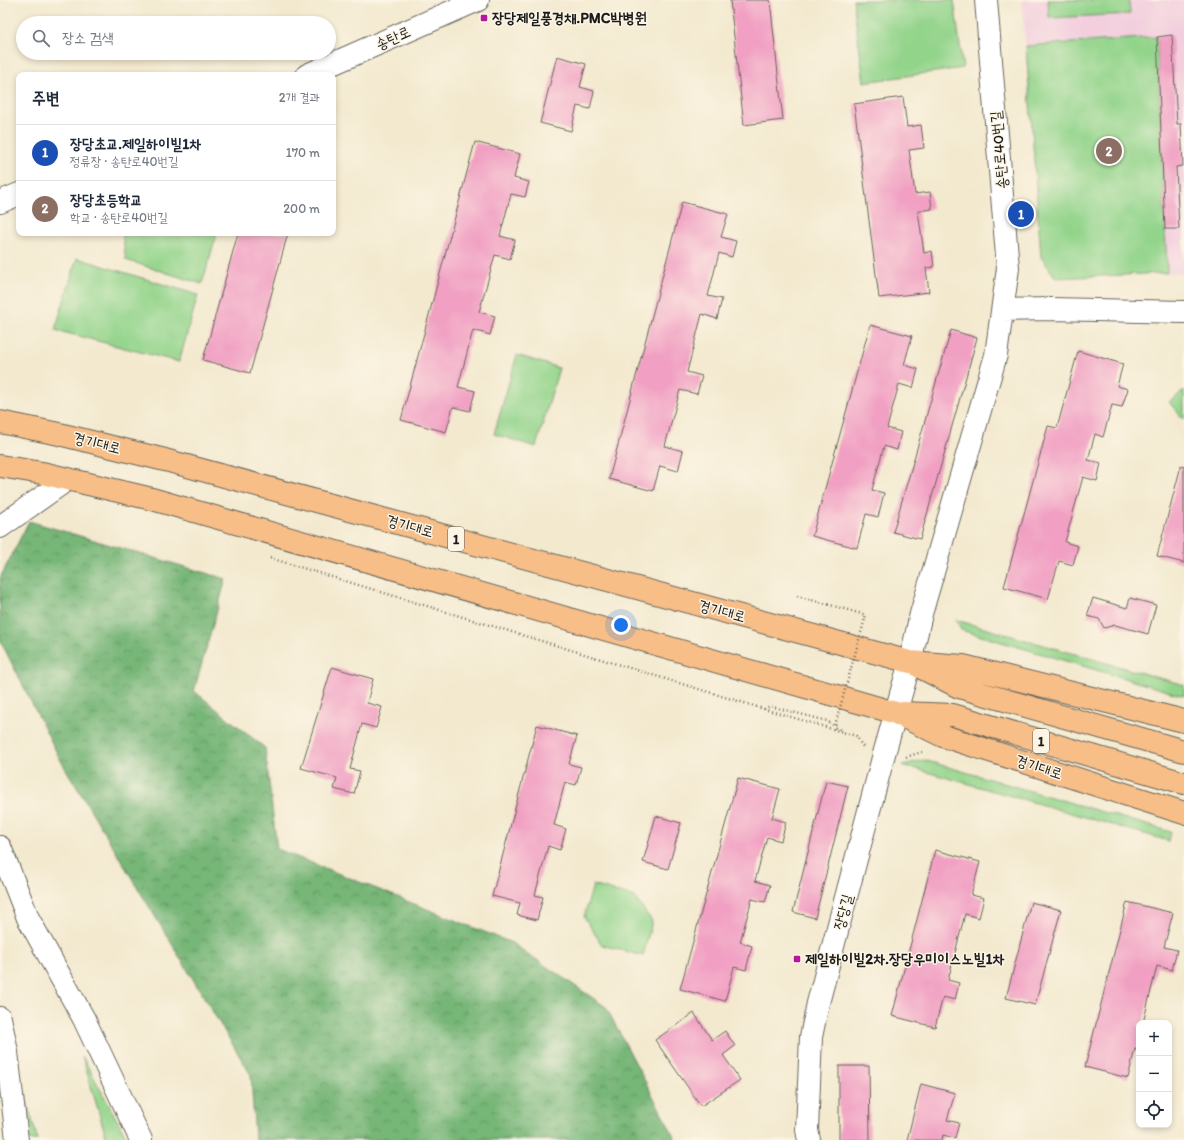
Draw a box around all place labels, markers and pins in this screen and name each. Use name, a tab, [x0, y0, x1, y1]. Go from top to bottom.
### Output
place label: 장당제일풍경채.PMC박병원	[492, 9, 647, 27]
marker: 장당제일풍경채.PMC박병원	[479, 13, 489, 23]
pin: 2	[1096, 136, 1122, 166]
pin: 1	[1008, 199, 1034, 229]
place label: 제일하이빌2차.장당우미이스노빌1차	[805, 950, 1005, 968]
marker: 제일하이빌2차.장당우미이스노빌1차	[792, 954, 802, 964]

